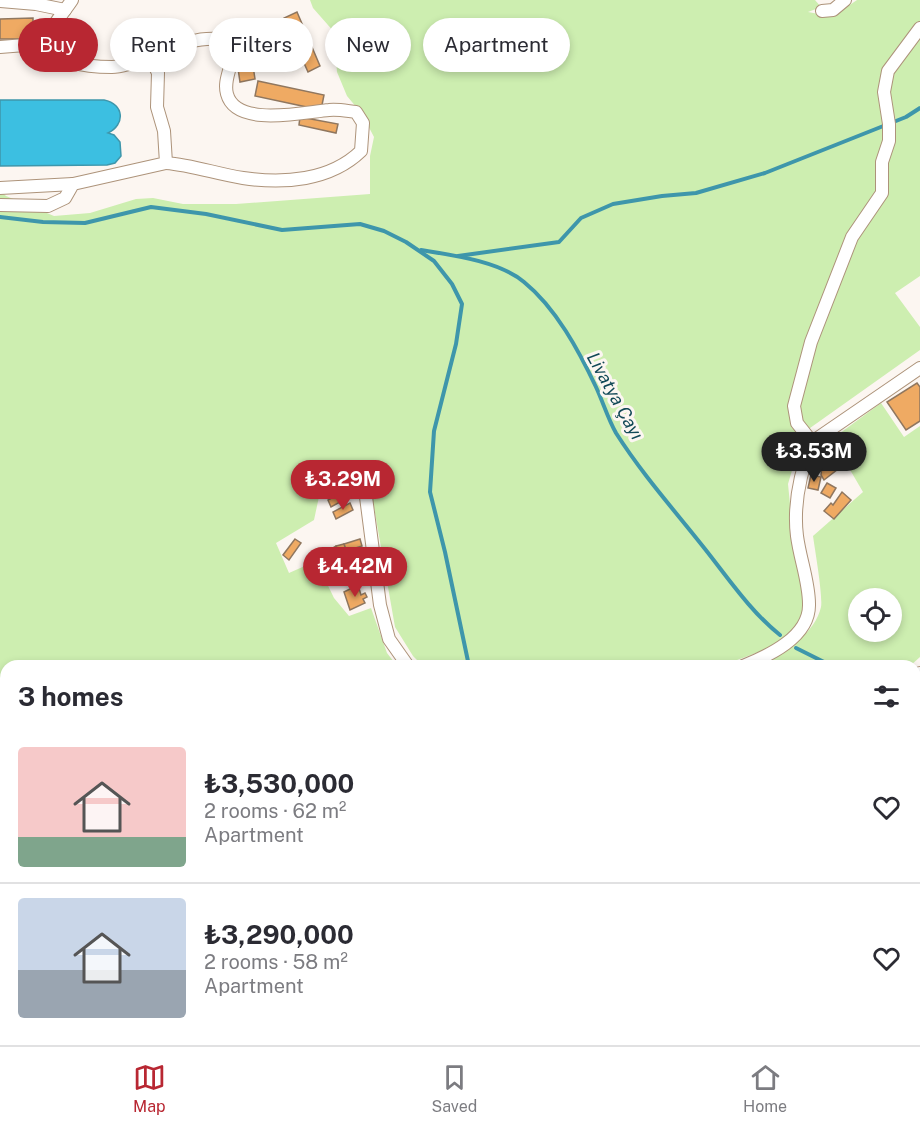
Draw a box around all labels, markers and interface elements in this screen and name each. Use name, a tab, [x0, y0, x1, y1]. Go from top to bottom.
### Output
chip: Buy	[18, 18, 98, 72]
chip: Rent	[110, 18, 197, 72]
chip: Filters	[209, 18, 313, 72]
chip: New	[325, 18, 411, 72]
chip: Apartment	[423, 18, 570, 72]
water label: Livatya Çayı	[583, 348, 648, 443]
pin: ₺3.53M	[765, 432, 863, 483]
text: ₺3.53M	[776, 439, 852, 463]
pin: ₺3.29M	[294, 460, 392, 511]
text: ₺3.29M	[305, 467, 381, 491]
pin: ₺4.42M	[306, 547, 404, 598]
text: ₺4.42M	[317, 554, 393, 578]
map controls	[848, 588, 902, 642]
button: locate	[848, 588, 902, 642]
icon: filters	[870, 680, 903, 713]
text: 3 homes	[18, 681, 123, 712]
text: ₺3,530,000	[204, 768, 354, 799]
icon: home	[66, 771, 138, 843]
icon: heart	[870, 791, 903, 824]
text: 2 rooms · 62 m²	[204, 799, 346, 823]
text: Apartment	[204, 823, 304, 847]
text: ₺3,290,000	[204, 919, 354, 950]
icon: home	[66, 922, 138, 994]
icon: heart	[870, 942, 903, 975]
text: 2 rooms · 58 m²	[204, 950, 348, 974]
text: Apartment	[204, 974, 304, 998]
tab: Map	[133, 1061, 166, 1116]
tab: Saved	[432, 1061, 477, 1116]
tab: Home	[743, 1061, 787, 1116]

